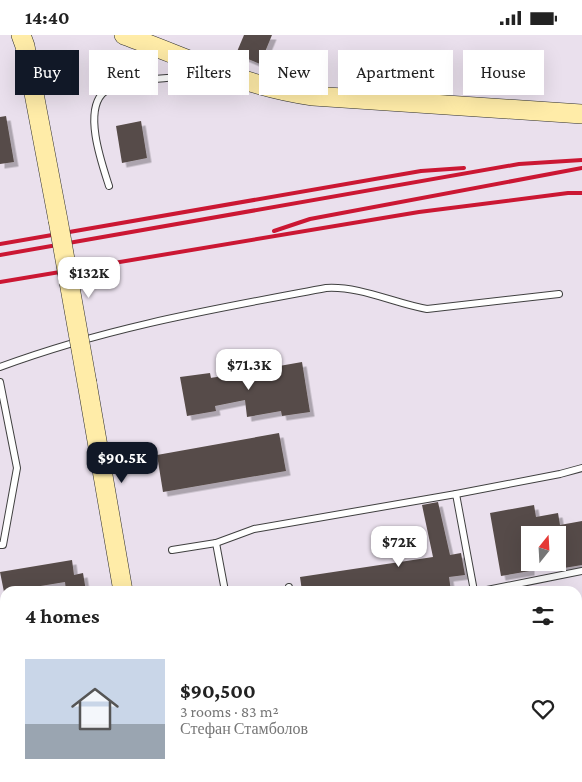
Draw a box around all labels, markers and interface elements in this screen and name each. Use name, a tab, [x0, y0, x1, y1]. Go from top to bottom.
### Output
text: 14:40	[25, 7, 69, 28]
chip: Buy	[15, 50, 79, 95]
chip: Rent	[89, 50, 158, 95]
chip: Filters	[168, 50, 249, 95]
chip: New	[259, 50, 328, 95]
chip: Apartment	[338, 50, 453, 95]
chip: House	[463, 50, 544, 95]
pin: $132K	[54, 257, 124, 299]
text: $132K	[69, 264, 109, 281]
pin: $71.3K	[208, 349, 290, 391]
text: $71.3K	[227, 356, 271, 373]
pin: $90.5K	[81, 441, 163, 484]
text: $90.5K	[98, 449, 146, 466]
pin: $72K	[369, 525, 429, 568]
north arrow	[521, 526, 566, 571]
map controls	[521, 526, 566, 571]
text: $72K	[382, 533, 416, 550]
icon: filters	[529, 602, 557, 630]
text: 4 homes	[25, 604, 99, 628]
icon: home	[65, 679, 125, 739]
text: $90,500	[180, 679, 256, 703]
icon: heart	[529, 695, 557, 723]
text: 3 rooms · 83 m²	[180, 703, 279, 720]
text: Стефан Стамболов	[180, 720, 308, 737]

